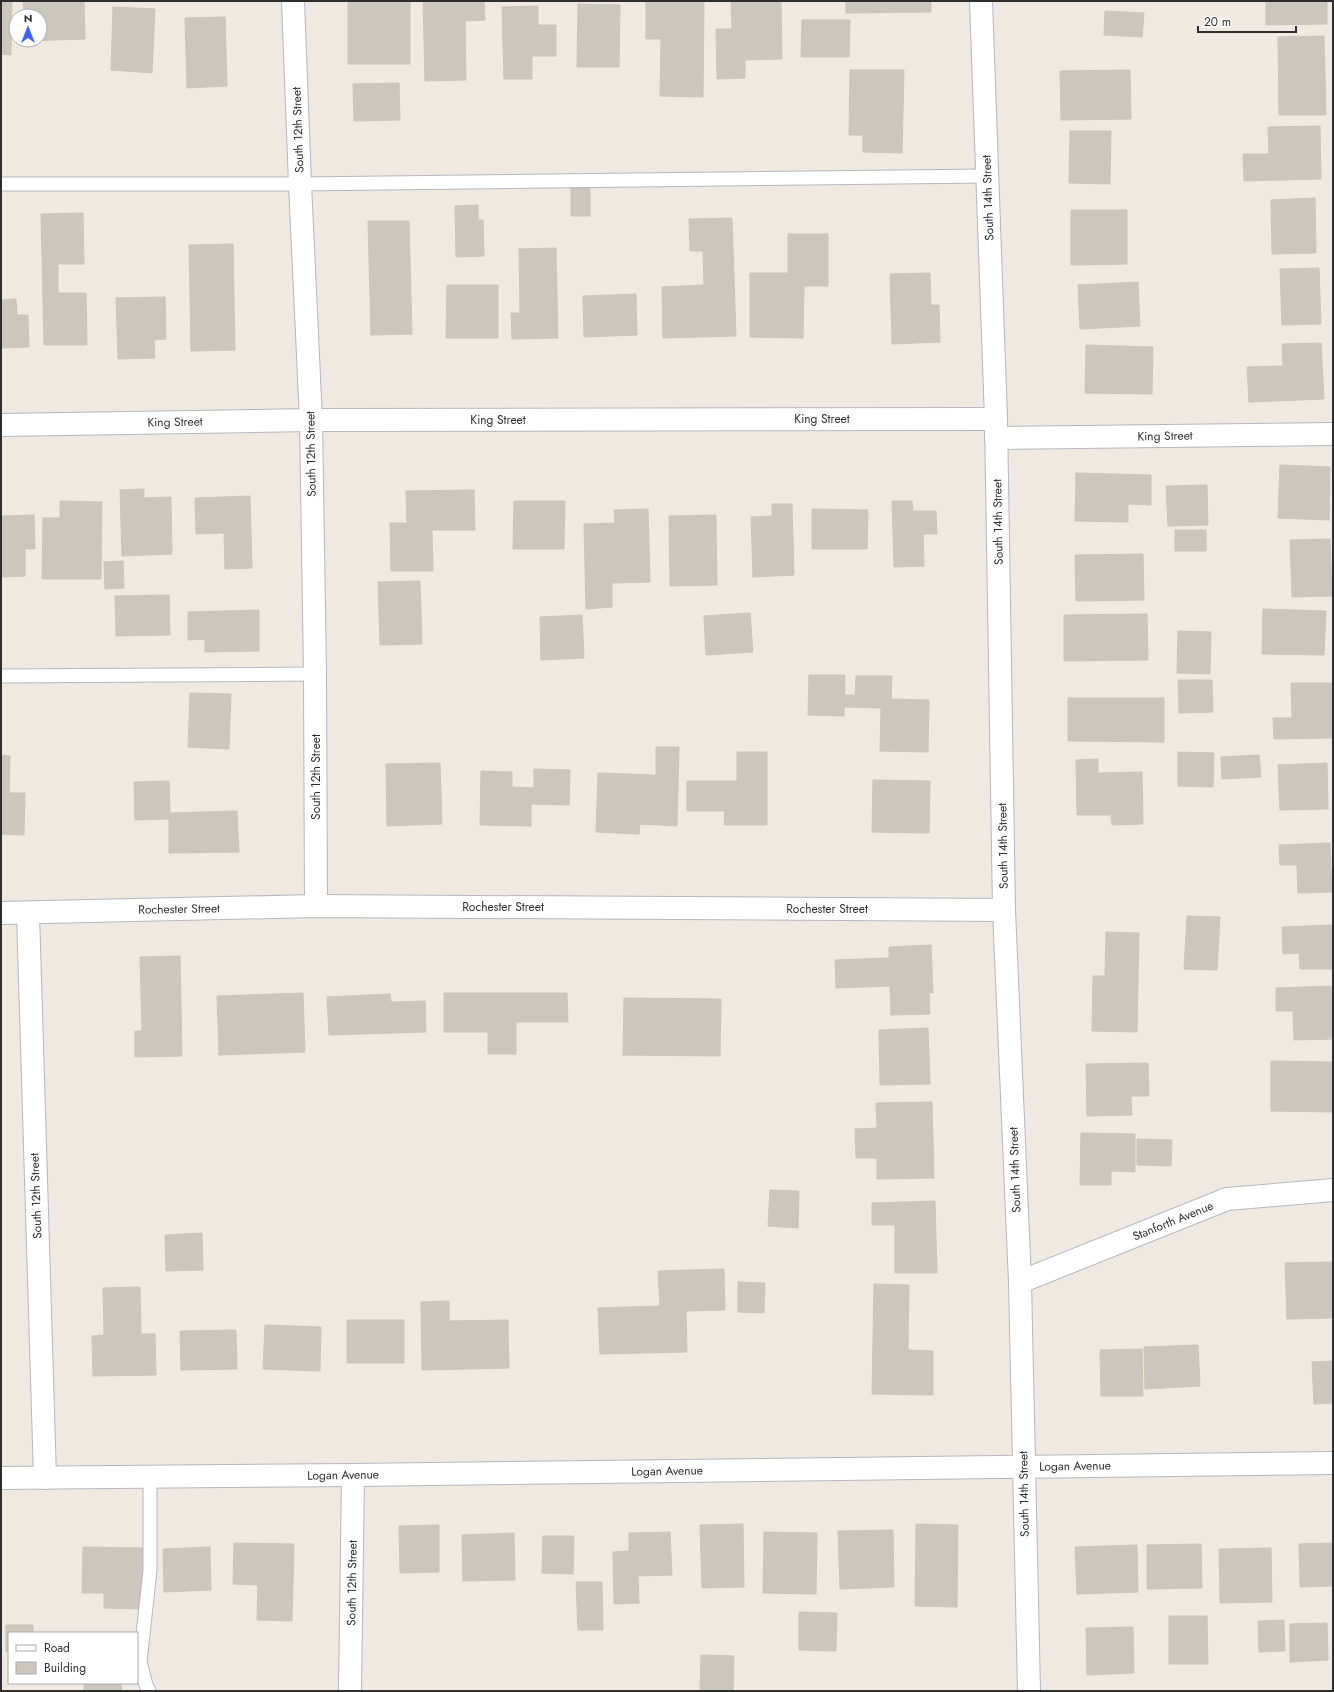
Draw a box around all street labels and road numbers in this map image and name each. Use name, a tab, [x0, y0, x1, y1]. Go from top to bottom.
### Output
street label: South 12th Street	[288, 87, 308, 173]
street label: South 14th Street	[978, 155, 998, 241]
street label: King Street	[794, 410, 850, 428]
street label: South 12th Street	[301, 411, 321, 497]
street label: King Street	[470, 411, 526, 429]
street label: King Street	[147, 413, 203, 431]
street label: King Street	[1137, 427, 1193, 445]
street label: South 14th Street	[988, 479, 1008, 565]
street label: South 12th Street	[307, 734, 325, 820]
street label: South 14th Street	[993, 803, 1013, 889]
street label: Rochester Street	[462, 898, 544, 916]
street label: Rochester Street	[138, 899, 220, 919]
street label: Rochester Street	[786, 900, 868, 918]
street label: South 14th Street	[1005, 1127, 1025, 1213]
street label: South 12th Street	[26, 1153, 46, 1239]
street label: Stanforth Avenue	[1130, 1197, 1216, 1245]
street label: South 14th Street	[1014, 1451, 1034, 1537]
street label: Logan Avenue	[1039, 1456, 1111, 1476]
street label: Logan Avenue	[631, 1461, 703, 1481]
street label: Logan Avenue	[307, 1465, 379, 1485]
street label: South 12th Street	[342, 1540, 362, 1626]

